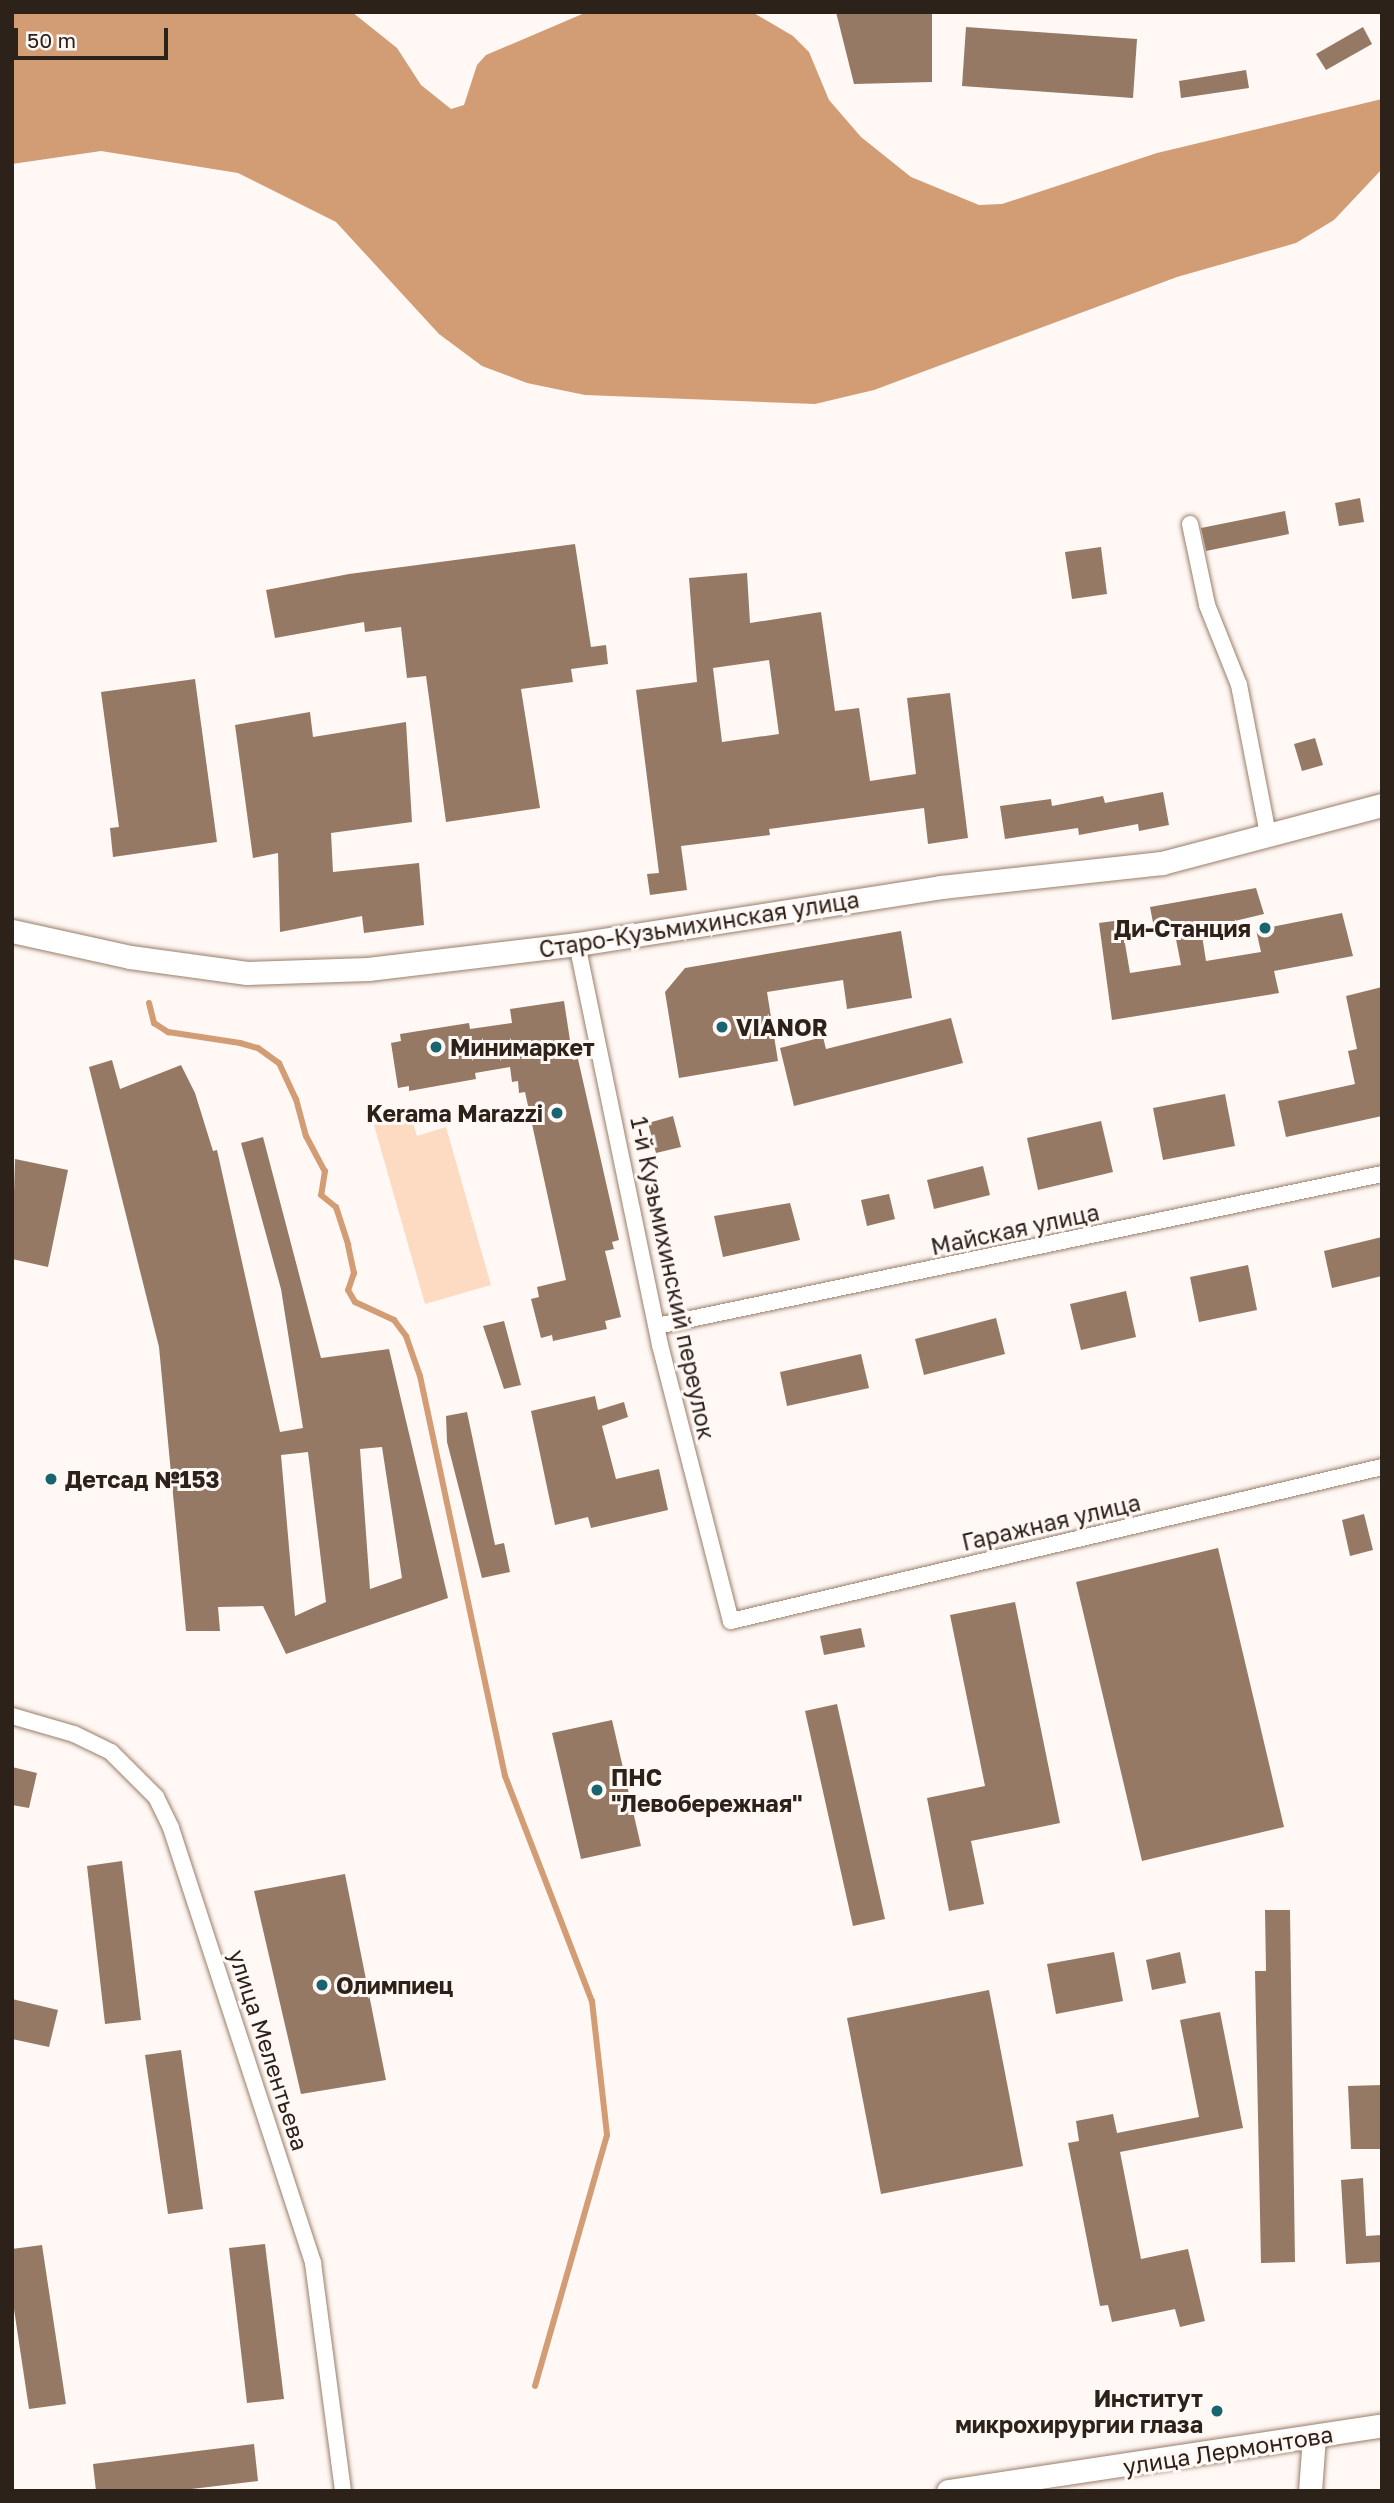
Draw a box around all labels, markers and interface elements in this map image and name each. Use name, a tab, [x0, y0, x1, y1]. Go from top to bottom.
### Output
scale bar	[18, 14, 172, 58]
text: 50 m	[27, 27, 76, 53]
street label: Старо-Кузьмихинская улица	[537, 885, 861, 963]
place label: Ди-Станция	[1114, 914, 1251, 942]
marker: Ди-Станция	[1257, 920, 1273, 936]
place label: VIANOR	[736, 1013, 828, 1041]
marker: VIANOR	[714, 1019, 730, 1035]
place label: Минимаркет	[450, 1033, 595, 1061]
marker: Минимаркет	[428, 1039, 444, 1055]
place label: Kerama Marazzi	[366, 1099, 543, 1127]
marker: Kerama Marazzi	[549, 1105, 565, 1121]
street label: 1-й Кузьмихинский переулок	[625, 1114, 721, 1442]
street label: Майская улица	[928, 1198, 1102, 1260]
place label: Детсад №153	[65, 1465, 219, 1493]
marker: Детсад №153	[43, 1471, 59, 1487]
street label: Гаражная улица	[959, 1488, 1143, 1556]
place label: ПНС "Левобережная"	[611, 1763, 803, 1817]
marker: ПНС "Левобережная"	[589, 1782, 605, 1798]
street label: улица Мелентьева	[223, 1946, 315, 2154]
place label: Олимпиец	[336, 1971, 453, 1999]
marker: Олимпиец	[314, 1977, 330, 1993]
place label: Институт микрохирургии глаза	[955, 2384, 1203, 2438]
marker: Институт микрохирургии глаза	[1209, 2403, 1225, 2419]
street label: улица Лермонтова	[1121, 2420, 1335, 2480]

